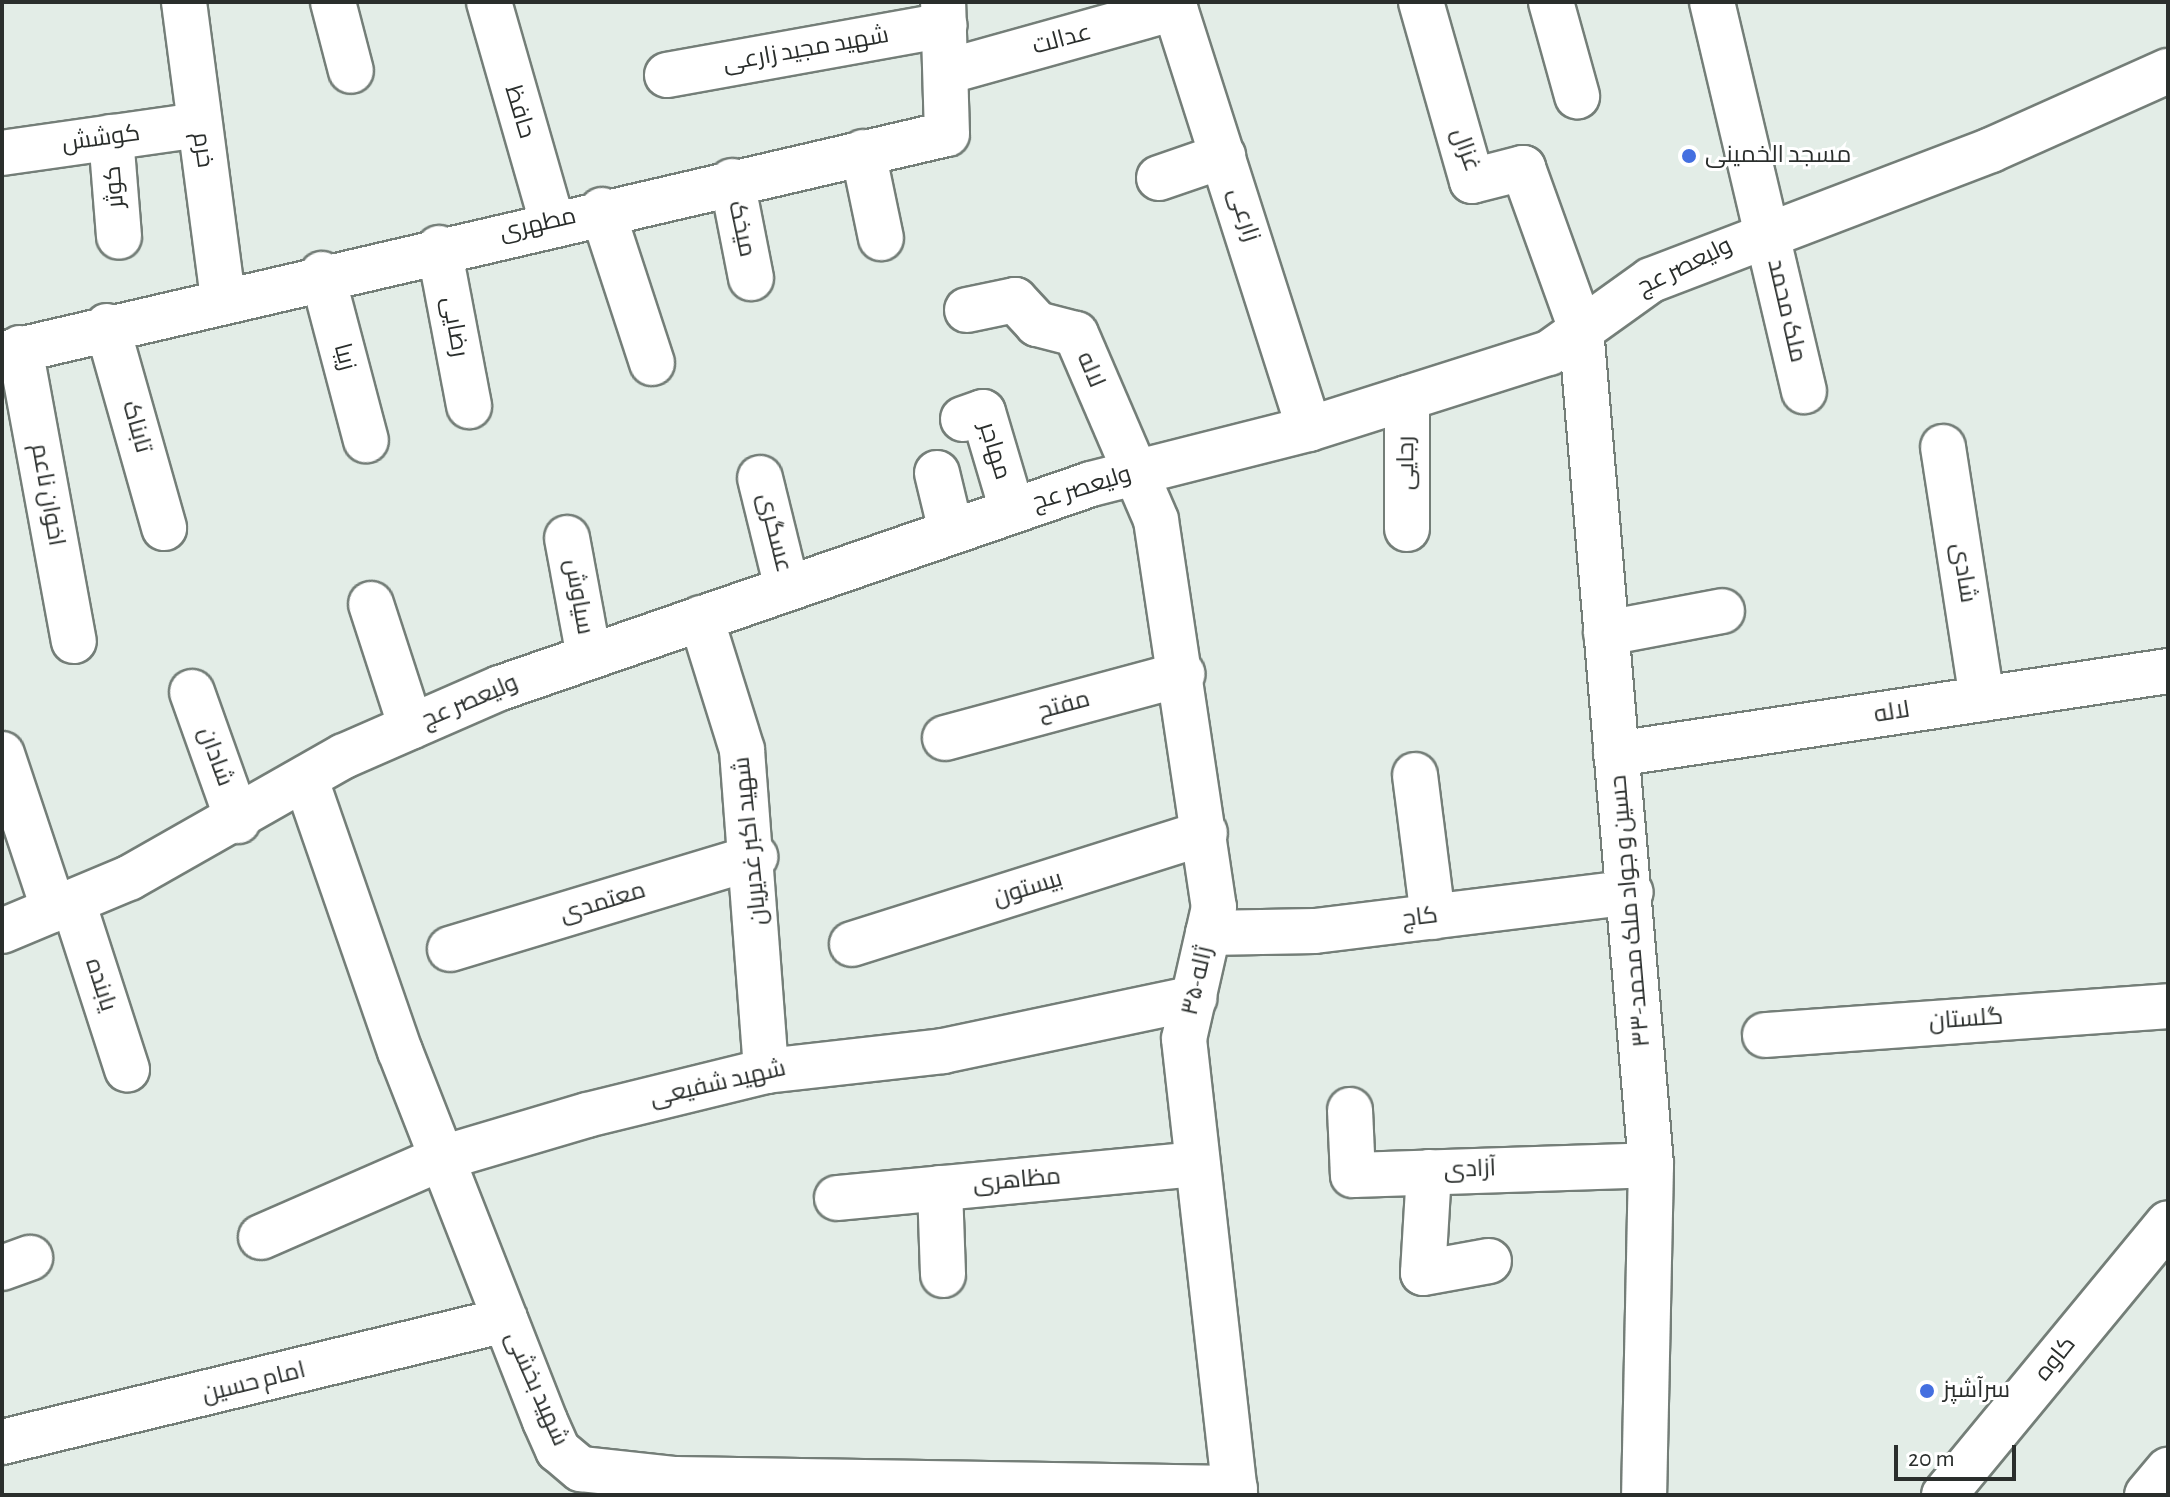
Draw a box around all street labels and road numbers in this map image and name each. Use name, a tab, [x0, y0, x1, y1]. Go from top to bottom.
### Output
street label: عدالت	[1029, 18, 1095, 62]
street label: شهید مجید زارعی	[721, 21, 891, 79]
street label: حافظ	[497, 82, 541, 142]
street label: کوشش	[60, 119, 142, 159]
street label: غزال	[1444, 124, 1486, 176]
street label: خرم	[185, 130, 219, 170]
street label: کوثر	[99, 165, 131, 209]
street label: زارعی	[1221, 185, 1265, 245]
street label: میخک	[721, 198, 761, 260]
street label: مطهری	[497, 202, 579, 248]
street label: ولیعصر عج	[1633, 232, 1737, 302]
street label: ملک محمد	[1760, 256, 1812, 366]
street label: رضایی	[435, 295, 473, 359]
street label: زیبا	[327, 340, 361, 374]
street label: لاله	[1070, 348, 1110, 392]
street label: تابناک	[115, 398, 157, 456]
street label: مهاجر	[972, 419, 1016, 483]
street label: رجایی	[1393, 436, 1421, 490]
street label: اخوان ناعم	[24, 442, 70, 548]
street label: ولیعصر عج	[1029, 460, 1135, 518]
street label: عسگری	[750, 490, 798, 576]
street label: شادی	[1944, 541, 1982, 605]
street label: سیاوش	[557, 557, 599, 637]
street label: ولیعصر عج	[417, 669, 523, 735]
street label: مفتح	[1035, 685, 1093, 727]
street label: لاله	[1872, 696, 1912, 730]
street label: شادان	[191, 723, 239, 791]
street label: شهید اکبر غدیریان	[728, 755, 774, 927]
street label: ۳۳-حسین و جواد ملک محمد	[1605, 774, 1657, 1048]
street label: بیستون	[990, 865, 1066, 913]
street label: معتمدی	[557, 876, 649, 930]
street label: کاج	[1400, 902, 1440, 934]
street label: ۳۵-ژاله	[1176, 944, 1220, 1018]
street label: یابنده	[78, 955, 122, 1015]
street label: گلستان	[1928, 1003, 2004, 1037]
street label: شهید شفیعی	[647, 1054, 789, 1114]
street label: آزادی	[1443, 1155, 1497, 1185]
street label: مظاهری	[972, 1163, 1062, 1199]
street label: شهید بخشی	[498, 1327, 574, 1451]
street label: کاوه	[2029, 1331, 2083, 1387]
street label: امام حسین	[199, 1356, 309, 1410]

